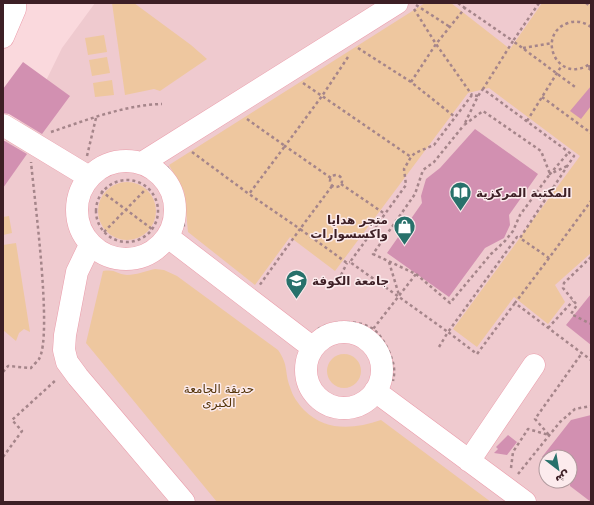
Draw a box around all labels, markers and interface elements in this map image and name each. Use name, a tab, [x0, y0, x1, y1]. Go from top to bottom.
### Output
library icon: المكتبة المركزية	[448, 180, 474, 213]
place label: المكتبة المركزية	[476, 186, 571, 200]
place label: متجر هدايا واكسسوارات	[310, 213, 388, 242]
shop icon: متجر هدايا واكسسوارات	[391, 214, 417, 247]
school or university icon: جامعة الكوفة	[284, 268, 310, 301]
place label: جامعة الكوفة	[312, 274, 389, 289]
park label: حديقة الجامعة الكبرى	[184, 382, 254, 411]
north arrow	[538, 449, 578, 489]
text: ش	[553, 468, 573, 487]

